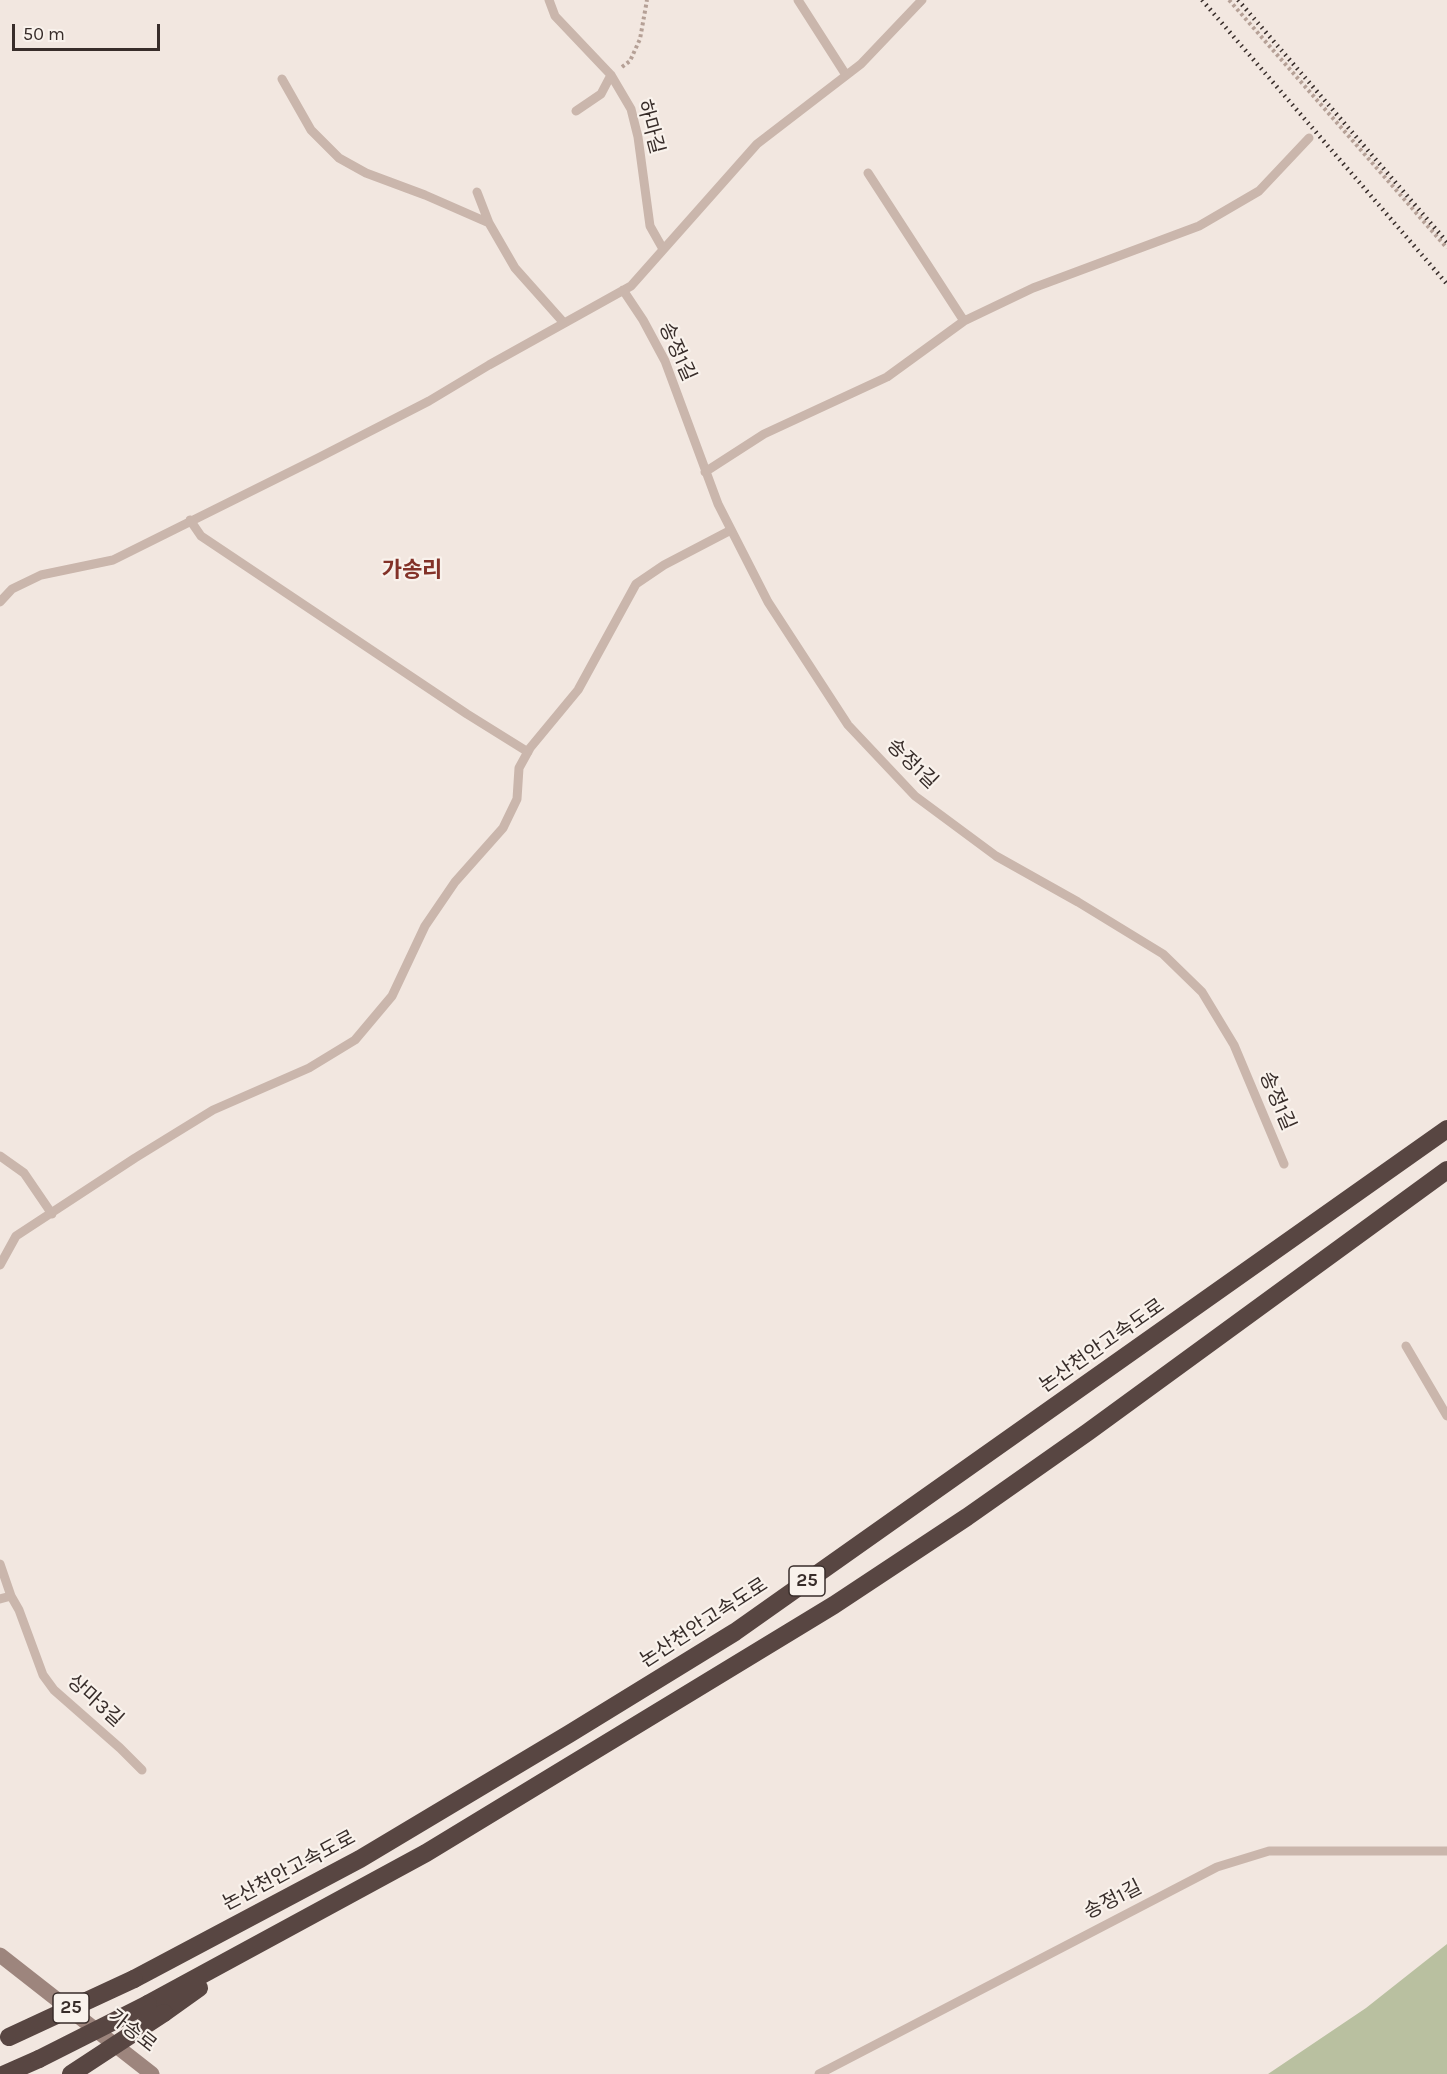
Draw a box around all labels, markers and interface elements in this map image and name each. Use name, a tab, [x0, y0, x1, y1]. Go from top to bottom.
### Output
scale bar	[15, 12, 164, 50]
text: 50 m	[23, 23, 65, 45]
street label: 하마길	[631, 97, 669, 157]
street label: 송정1길	[653, 319, 701, 385]
district label: 가송리	[382, 558, 442, 584]
street label: 송정1길	[881, 734, 943, 794]
street label: 송정1길	[1254, 1068, 1300, 1134]
street label: 논산천안고속도로	[1035, 1294, 1169, 1398]
road number: 25	[789, 1566, 825, 1596]
street label: 논산천안고속도로	[636, 1573, 772, 1673]
street label: 상마3길	[62, 1670, 128, 1732]
street label: 논산천안고속도로	[218, 1826, 360, 1916]
street label: 송정1길	[1080, 1875, 1146, 1925]
road number: 25	[53, 1993, 89, 2023]
street label: 가송로	[103, 2005, 161, 2057]

